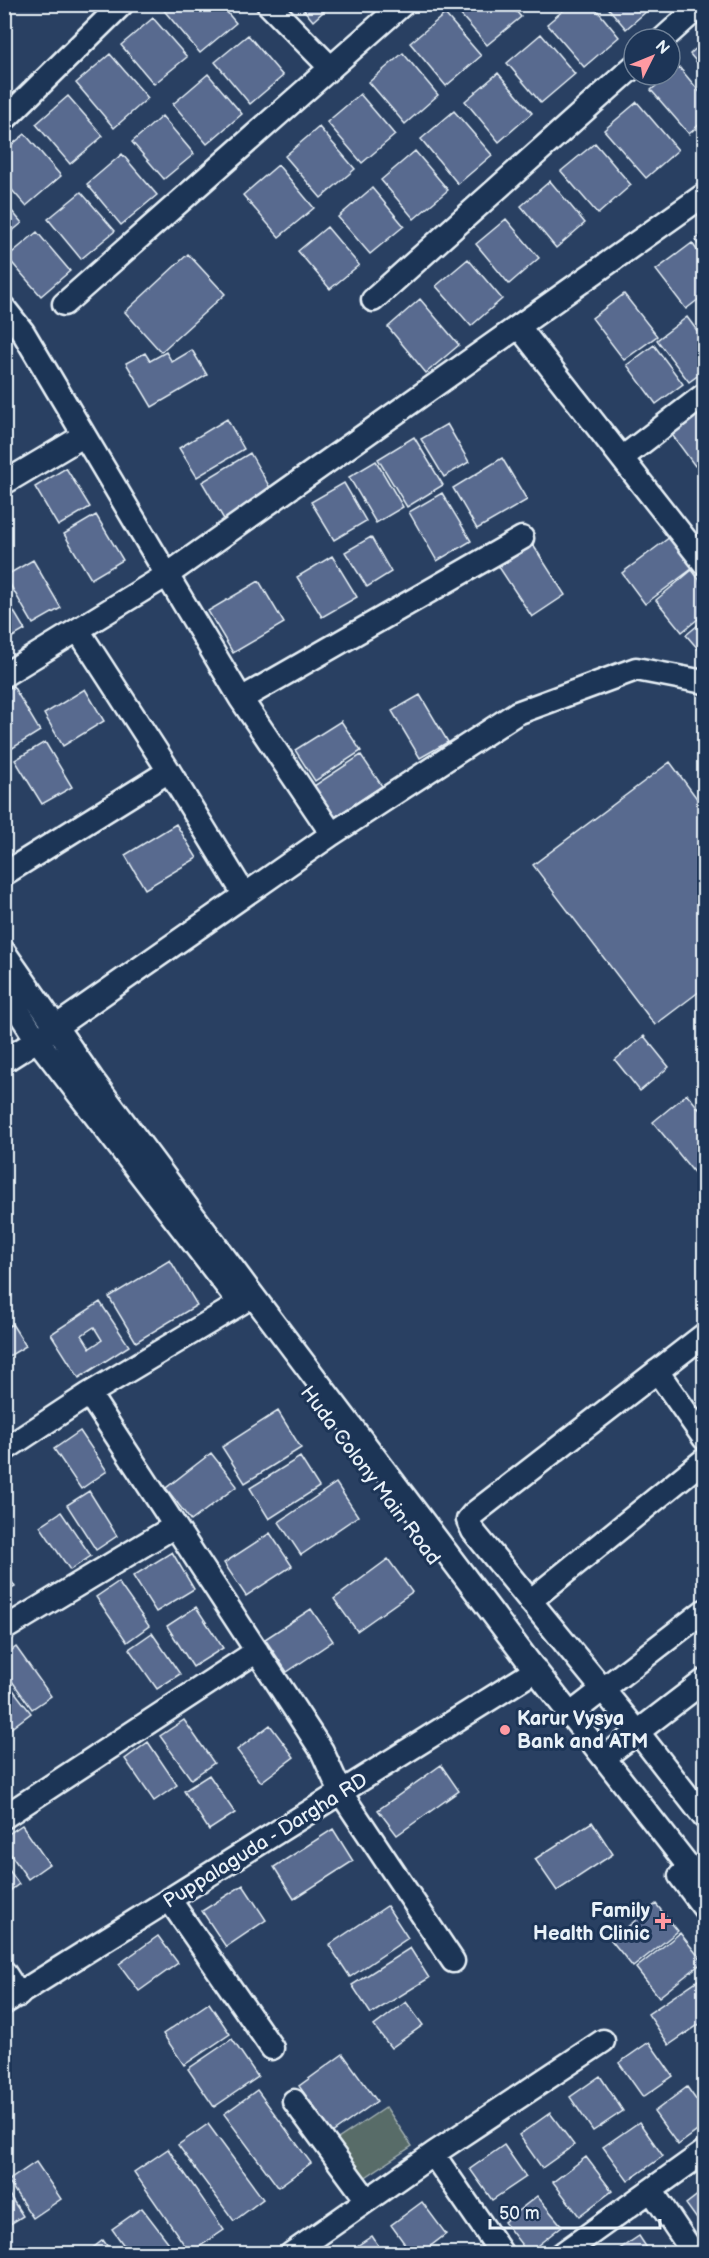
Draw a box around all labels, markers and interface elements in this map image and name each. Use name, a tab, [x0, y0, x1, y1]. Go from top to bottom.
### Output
north arrow	[622, 27, 682, 87]
text: N	[651, 37, 673, 59]
street label: Huda Colony Main Road	[295, 1381, 445, 1570]
place label: Karur Vysya Bank and ATM	[517, 1707, 648, 1754]
marker: Karur Vysya Bank and ATM	[498, 1723, 512, 1737]
street label: Puppalaguda - Dargha RD	[159, 1768, 372, 1914]
place label: Family Health Clinic	[533, 1899, 651, 1946]
marker: Family Health Clinic	[654, 1912, 672, 1930]
scale bar	[490, 2192, 660, 2230]
text: 50 m	[499, 2203, 540, 2224]

